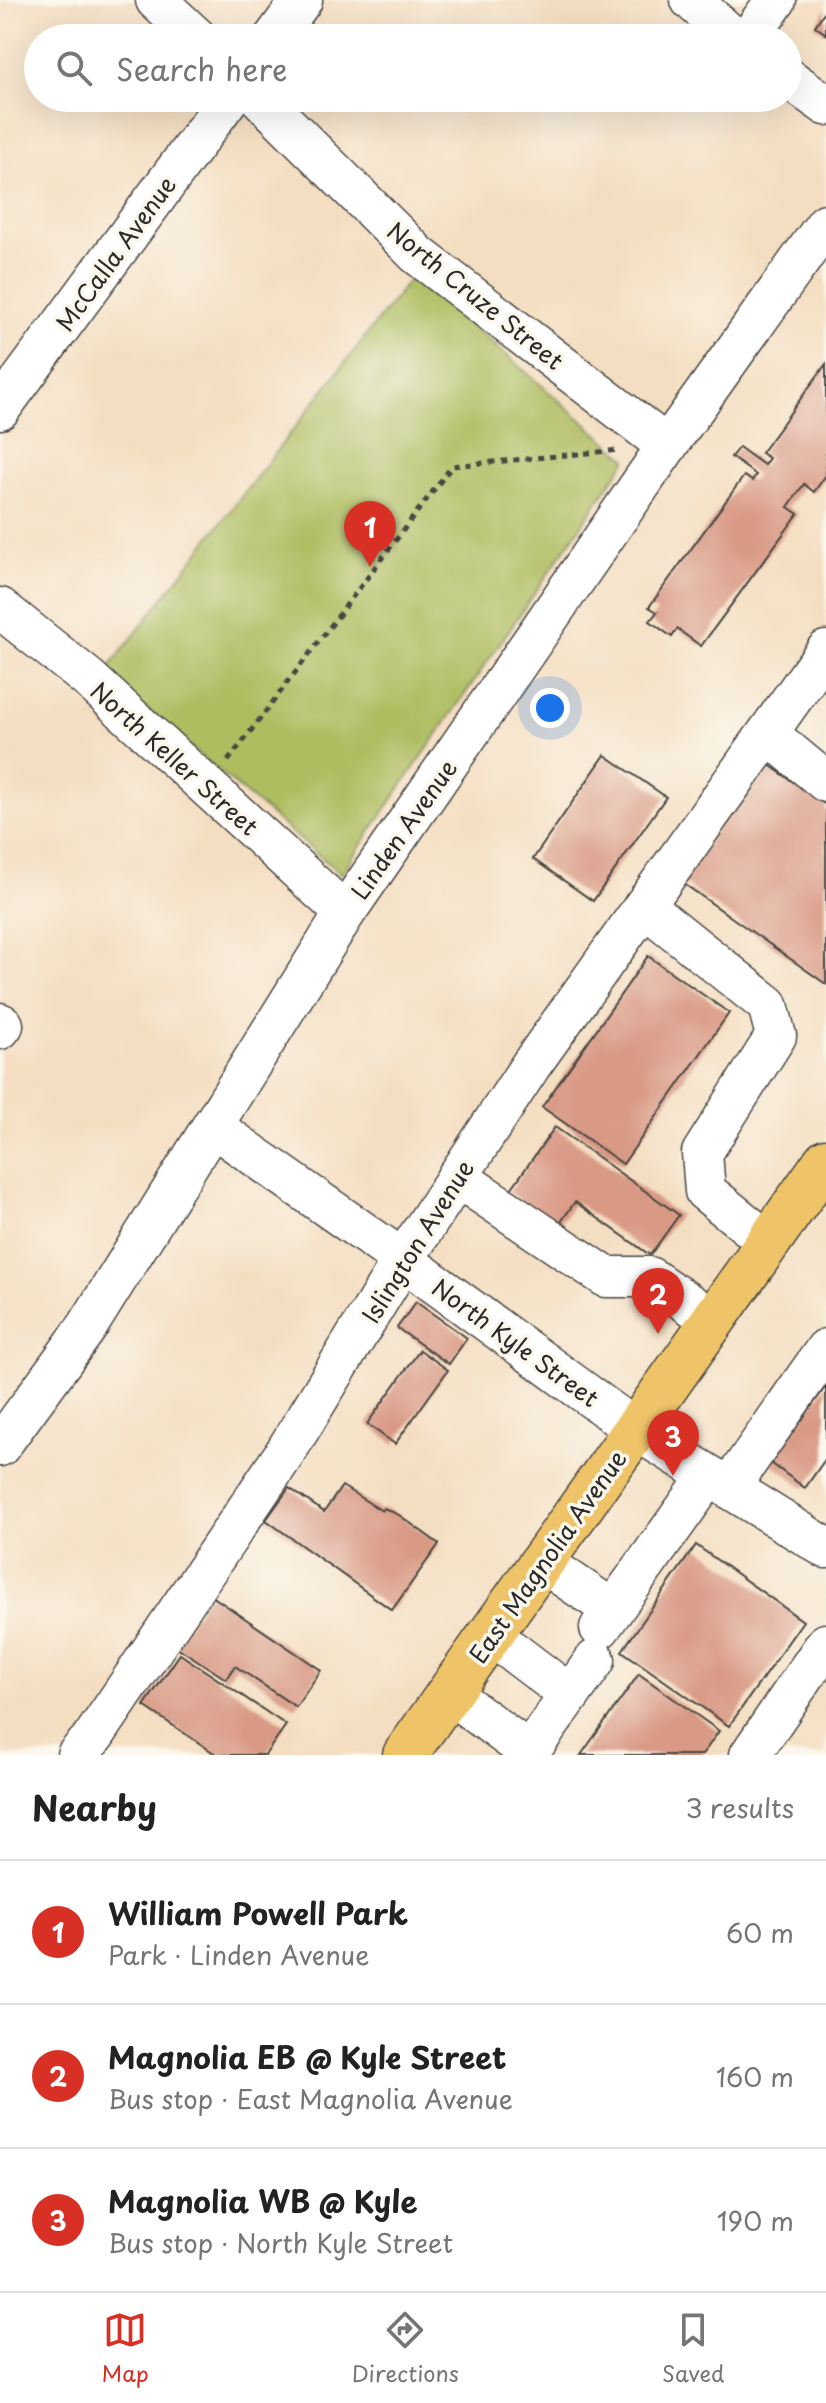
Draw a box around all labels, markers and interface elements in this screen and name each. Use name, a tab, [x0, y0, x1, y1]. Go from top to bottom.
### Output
search box	[24, 24, 802, 112]
icon: search	[52, 46, 96, 90]
text: Search here	[116, 46, 288, 91]
street label: McCalla Avenue	[46, 168, 184, 338]
street label: North Cruze Street	[380, 212, 572, 378]
pin: 1	[344, 501, 396, 567]
street label: North Keller Street	[83, 673, 267, 843]
your location	[530, 688, 570, 728]
street label: Linden Avenue	[341, 752, 465, 906]
street label: Islington Avenue	[352, 1152, 482, 1330]
pin: 2	[632, 1268, 684, 1334]
street label: North Kyle Street	[425, 1269, 607, 1415]
pin: 3	[647, 1410, 699, 1476]
street label: East Magnolia Avenue	[460, 1442, 634, 1670]
text: Nearby	[32, 1781, 157, 1833]
text: 3 results	[686, 1788, 794, 1827]
text: William Powell Park	[108, 1890, 408, 1935]
text: 1	[52, 1913, 64, 1952]
text: 60 m	[726, 1913, 794, 1952]
text: Park · Linden Avenue	[108, 1935, 369, 1974]
text: Magnolia EB @ Kyle Street	[108, 2034, 507, 2079]
text: 2	[49, 2057, 67, 2096]
text: 160 m	[716, 2057, 794, 2096]
text: Bus stop · East Magnolia Avenue	[108, 2079, 513, 2118]
text: Magnolia WB @ Kyle	[108, 2178, 417, 2223]
text: 3	[49, 2201, 67, 2240]
text: 190 m	[717, 2201, 794, 2240]
text: Bus stop · North Kyle Street	[108, 2223, 453, 2262]
tab: Map	[102, 2308, 149, 2389]
tab: Directions	[352, 2308, 459, 2389]
tab: Saved	[662, 2308, 724, 2389]

